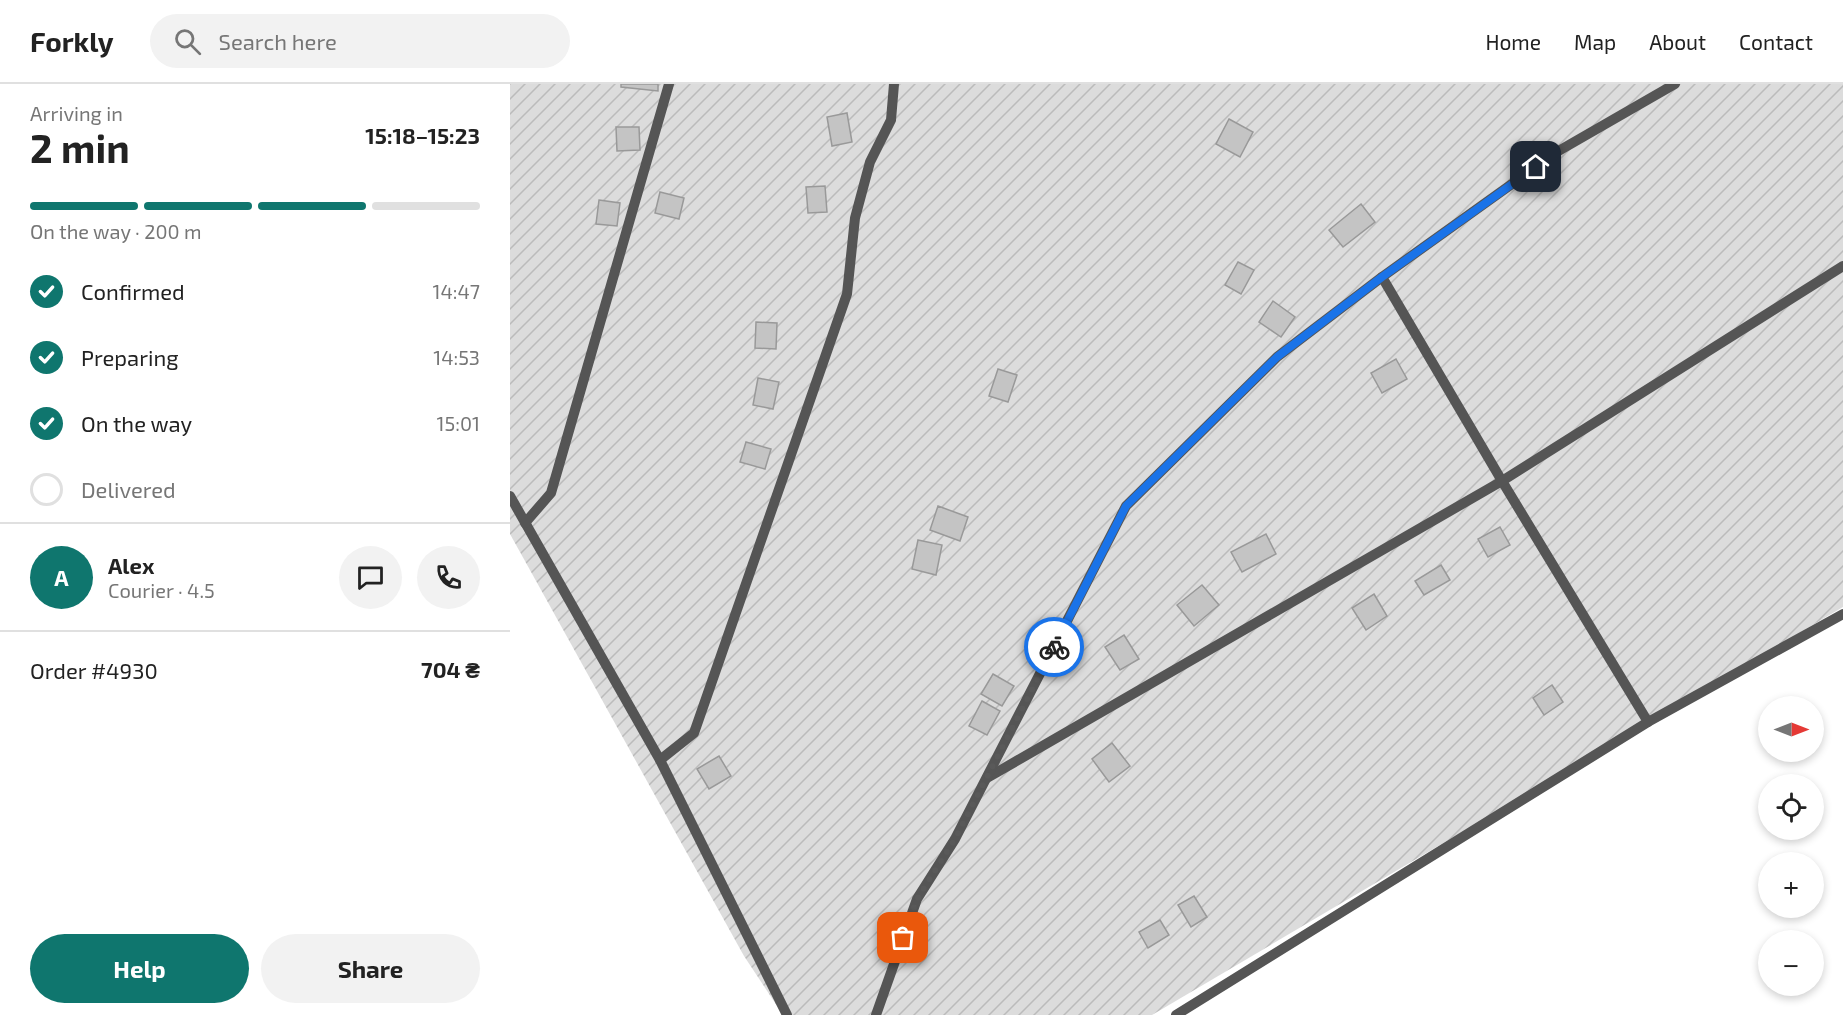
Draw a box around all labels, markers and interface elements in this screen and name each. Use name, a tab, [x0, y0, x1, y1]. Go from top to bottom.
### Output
search box	[150, 14, 570, 68]
text: Forkly	[30, 24, 114, 58]
icon: search	[171, 25, 204, 58]
text: Search here	[219, 28, 337, 54]
text: Home	[1485, 29, 1541, 54]
text: Map	[1574, 29, 1616, 54]
text: About	[1649, 29, 1706, 54]
text: Contact	[1739, 29, 1813, 54]
text: Arriving in	[30, 101, 123, 125]
text: 15:18–15:23	[365, 122, 480, 148]
text: 2 min	[30, 124, 130, 171]
pin	[1510, 141, 1561, 192]
icon: home	[1519, 150, 1552, 183]
text: On the way · 200 m	[30, 219, 202, 243]
icon: check	[30, 275, 63, 308]
text: Confirmed	[81, 278, 185, 304]
text: 14:47	[432, 279, 480, 303]
icon: check	[30, 341, 63, 374]
text: Preparing	[81, 344, 179, 370]
text: 14:53	[433, 345, 480, 369]
icon: check	[30, 407, 63, 440]
text: On the way	[81, 410, 192, 436]
text: 15:01	[437, 411, 480, 435]
text: Delivered	[81, 476, 176, 502]
button: chat	[339, 546, 402, 609]
button: phone	[417, 546, 480, 609]
text: Alex	[108, 552, 154, 578]
text: A	[54, 564, 69, 590]
text: Courier · 4.5	[108, 578, 215, 602]
courier	[1024, 617, 1084, 677]
icon: bike	[1038, 631, 1071, 664]
text: 704 ₴	[421, 656, 480, 682]
text: Order #4930	[30, 657, 158, 683]
north arrow	[1758, 696, 1824, 762]
map controls	[1758, 696, 1824, 996]
button: locate	[1758, 774, 1824, 840]
button: +	[1758, 852, 1824, 918]
pin	[877, 912, 928, 963]
icon: bag	[886, 921, 919, 954]
button: −	[1758, 930, 1824, 996]
button: Help	[30, 934, 249, 1003]
button: Share	[261, 934, 480, 1003]

